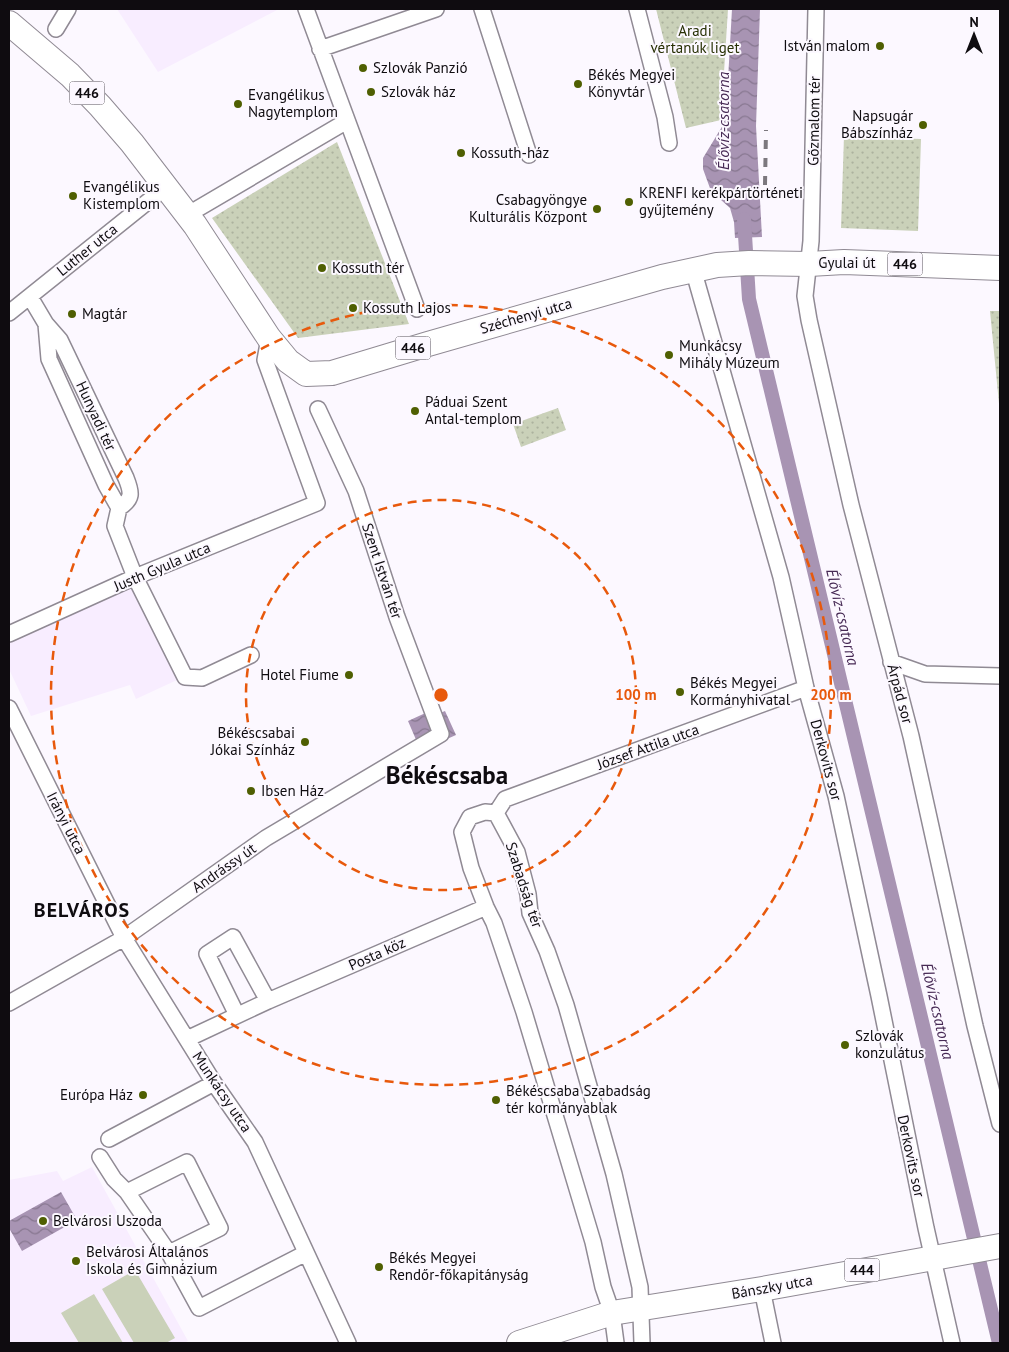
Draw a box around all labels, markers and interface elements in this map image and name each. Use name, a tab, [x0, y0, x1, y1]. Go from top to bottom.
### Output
north arrow	[949, 10, 999, 60]
text: N	[969, 13, 979, 31]
park label: Aradi vértanúk liget	[651, 21, 739, 57]
place label: István malom	[783, 36, 870, 55]
marker: István malom	[874, 40, 886, 52]
place label: Szlovák Panzió	[373, 58, 468, 77]
marker: Szlovák Panzió	[357, 62, 369, 74]
place label: Békés Megyei Könyvtár	[588, 65, 675, 101]
water label: Élővíz-csatorna	[713, 71, 733, 170]
street label: Gőzmalom tér	[803, 76, 824, 166]
marker: Békés Megyei Könyvtár	[572, 78, 584, 90]
road number: 446	[70, 82, 104, 105]
place label: Szlovák ház	[381, 82, 456, 101]
place label: Evangélikus Nagytemplom	[248, 85, 338, 121]
marker: Szlovák ház	[365, 86, 377, 98]
marker: Evangélikus Nagytemplom	[232, 98, 244, 110]
place label: Napsugár Bábszínház	[841, 106, 913, 142]
marker: Napsugár Bábszínház	[917, 119, 929, 131]
place label: Kossuth-ház	[471, 143, 549, 162]
marker: Kossuth-ház	[455, 147, 467, 159]
place label: Evangélikus Kistemplom	[83, 177, 160, 213]
place label: KRENFI kerékpártörténeti gyűjtemény	[639, 183, 803, 219]
marker: Evangélikus Kistemplom	[67, 190, 79, 202]
place label: Csabagyöngye Kulturális Központ	[469, 190, 587, 226]
marker: KRENFI kerékpártörténeti gyűjtemény	[623, 196, 635, 208]
marker: Csabagyöngye Kulturális Központ	[591, 203, 603, 215]
street label: Luther utca	[52, 219, 121, 280]
road number: 446	[888, 252, 922, 276]
street label: Gyulai út	[818, 253, 876, 272]
place label: Kossuth tér	[332, 258, 404, 277]
marker: Kossuth tér	[316, 262, 328, 274]
street label: Széchenyi utca	[478, 293, 574, 338]
place label: Kossuth Lajos	[363, 298, 451, 317]
marker: Kossuth Lajos	[347, 302, 359, 314]
place label: Magtár	[82, 304, 127, 323]
marker: Magtár	[66, 308, 78, 320]
road number: 446	[396, 336, 430, 359]
place label: Munkácsy Mihály Múzeum	[679, 336, 780, 372]
marker: Munkácsy Mihály Múzeum	[663, 349, 675, 361]
street label: Hunyadi tér	[72, 378, 121, 454]
place label: Páduai Szent Antal-templom	[425, 392, 522, 428]
marker: Páduai Szent Antal-templom	[409, 405, 421, 417]
street label: Szent István tér	[358, 521, 407, 621]
street label: Justh Gyula utca	[110, 538, 213, 596]
water label: Élővíz-csatorna	[822, 567, 864, 667]
street label: Árpád sor	[883, 662, 918, 726]
place label: Hotel Fiume	[260, 665, 339, 684]
marker: Hotel Fiume	[343, 669, 355, 681]
place label: Békés Megyei Kormányhivatal	[690, 673, 791, 709]
text: 100 m	[615, 685, 657, 704]
text: 200 m	[810, 685, 852, 704]
centre of rings	[432, 686, 450, 704]
marker: Békés Megyei Kormányhivatal	[674, 686, 686, 698]
street label: Derkovits sor	[806, 717, 846, 803]
street label: József Attila utca	[593, 719, 701, 774]
place label: Békéscsabai Jókai Színház	[210, 723, 295, 759]
marker: Békéscsabai Jókai Színház	[299, 736, 311, 748]
district label: Békéscsaba	[386, 759, 508, 791]
place label: Ibsen Ház	[261, 781, 324, 800]
marker: Ibsen Ház	[245, 785, 257, 797]
street label: Irányi utca	[43, 788, 90, 857]
street label: Andrássy út	[188, 839, 259, 897]
street label: Szabadság tér	[502, 839, 547, 930]
district label: BELVÁROS	[34, 897, 130, 923]
street label: Posta köz	[345, 933, 408, 974]
water label: Élővíz-csatorna	[917, 961, 959, 1061]
place label: Szlovák konzulátus	[855, 1026, 924, 1062]
marker: Szlovák konzulátus	[839, 1039, 851, 1051]
street label: Munkácsy utca	[188, 1048, 256, 1136]
place label: Békéscsaba Szabadság tér kormányablak	[506, 1081, 651, 1117]
place label: Európa Ház	[60, 1085, 133, 1104]
marker: Európa Ház	[137, 1089, 149, 1101]
marker: Békéscsaba Szabadság tér kormányablak	[490, 1094, 502, 1106]
street label: Derkovits sor	[894, 1113, 929, 1199]
place label: Belvárosi Uszoda	[53, 1211, 162, 1230]
marker: Belvárosi Uszoda	[37, 1215, 49, 1227]
place label: Belvárosi Általános Iskola és Gimnázium	[86, 1242, 218, 1278]
place label: Békés Megyei Rendőr-főkapitányság	[389, 1248, 529, 1284]
marker: Belvárosi Általános Iskola és Gimnázium	[70, 1255, 82, 1267]
road number: 444	[844, 1258, 880, 1282]
marker: Békés Megyei Rendőr-főkapitányság	[373, 1261, 385, 1273]
street label: Bánszky utca	[730, 1270, 814, 1303]

